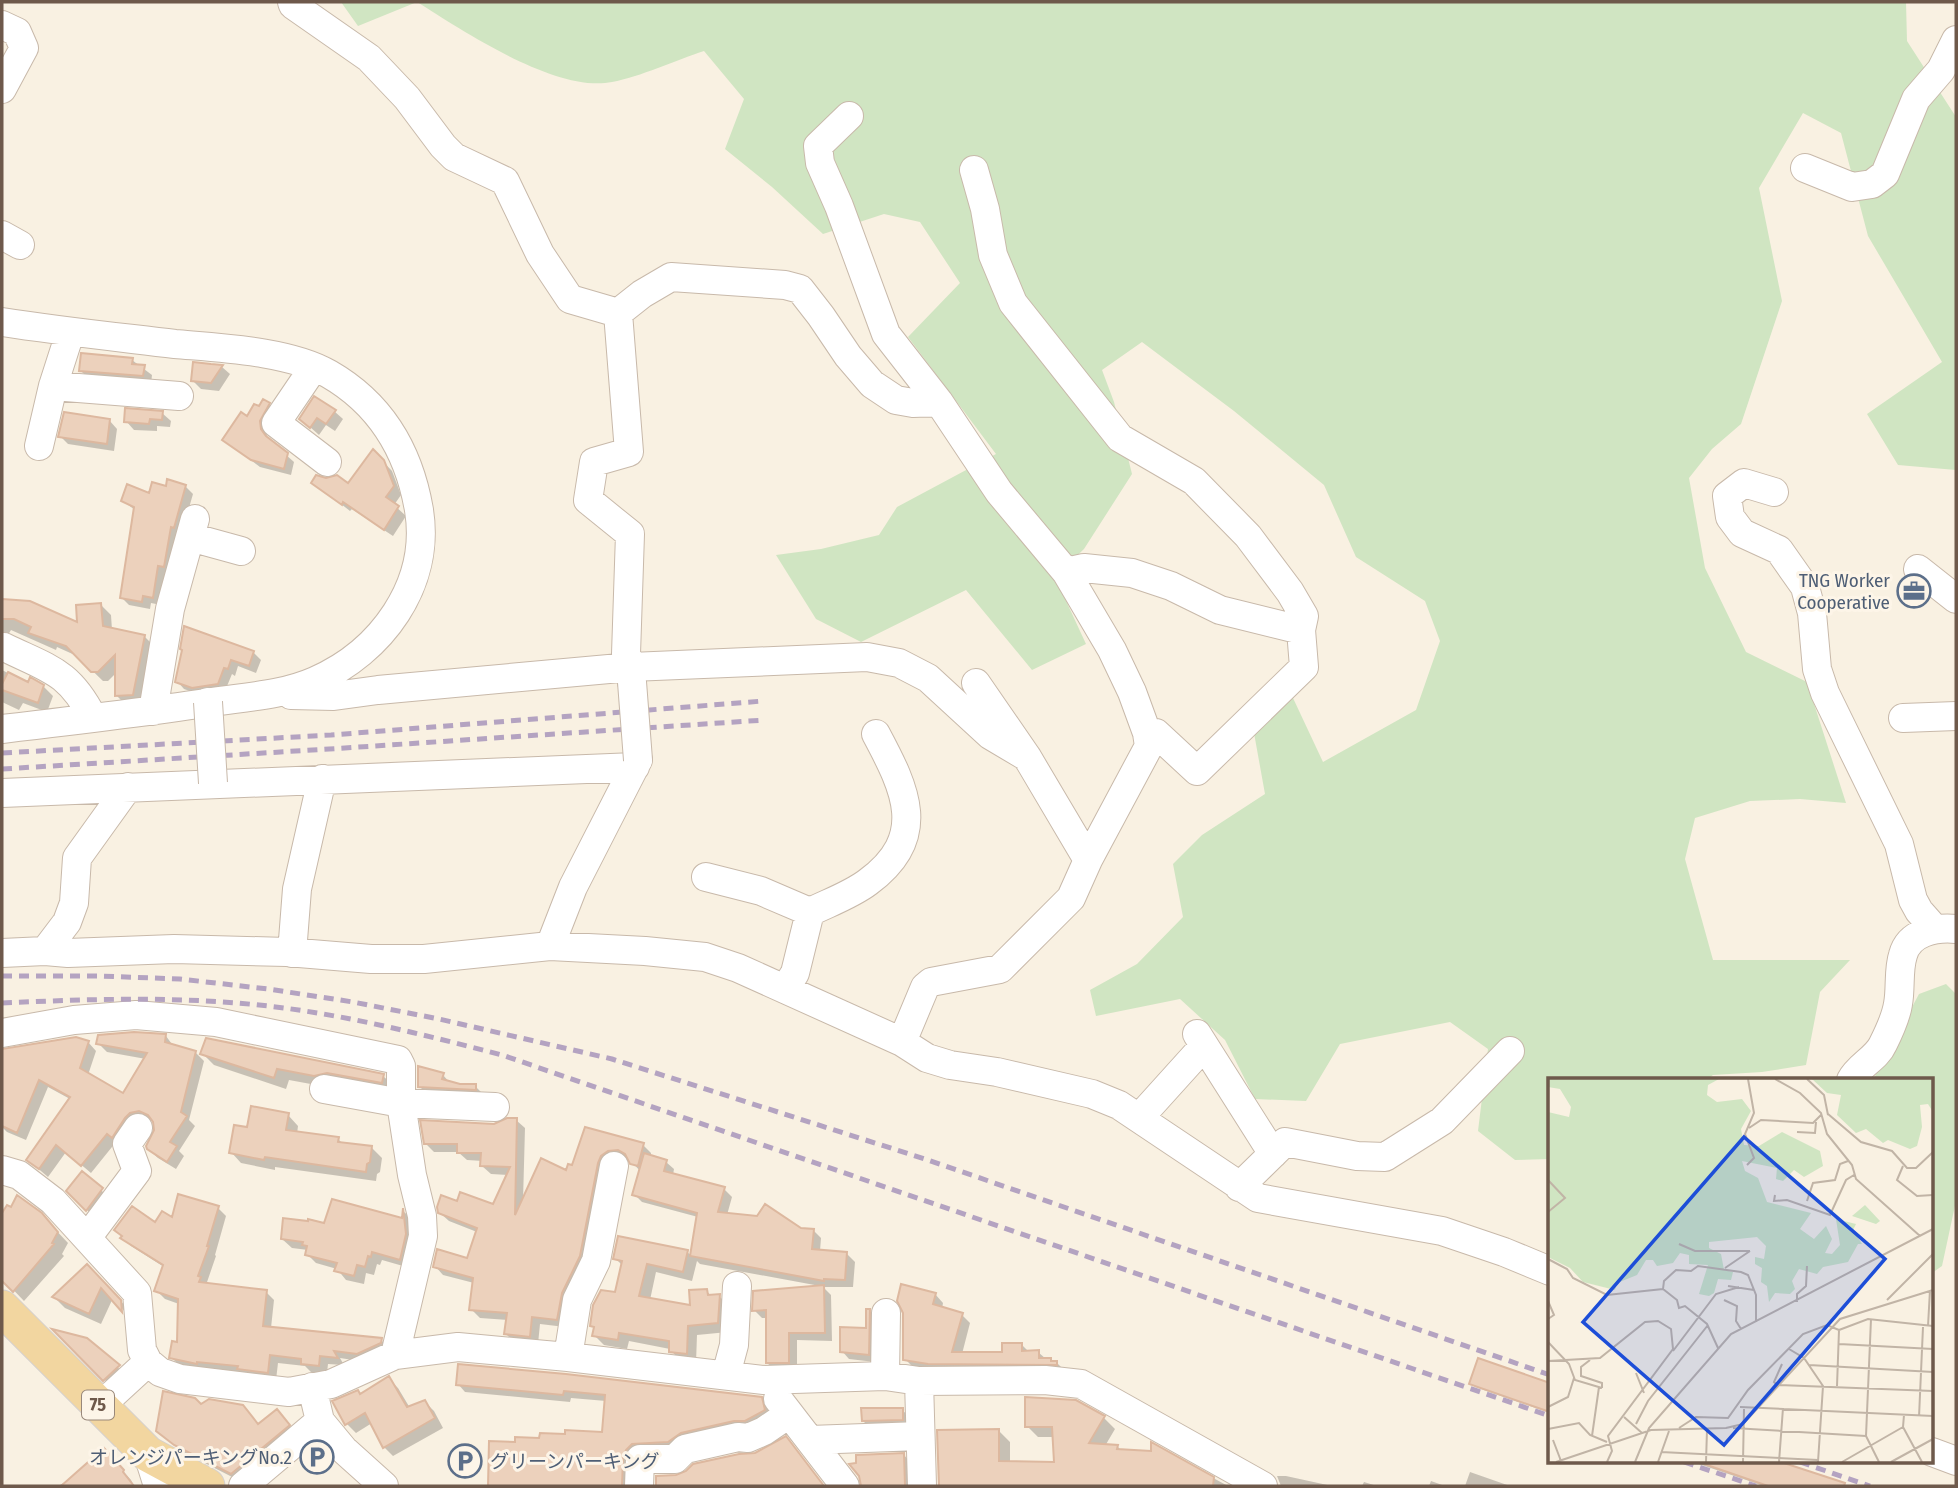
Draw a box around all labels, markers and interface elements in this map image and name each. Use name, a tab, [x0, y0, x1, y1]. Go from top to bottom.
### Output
place label: TNG Worker Cooperative	[1797, 569, 1890, 614]
office icon: TNG Worker Cooperative	[1895, 572, 1933, 610]
inset map	[1548, 1078, 1934, 1464]
road number: 75	[82, 1390, 114, 1420]
parking icon: オレンジパーキングNo.2	[298, 1438, 336, 1476]
parking icon: グリーンパーキング	[446, 1442, 484, 1480]
place label: オレンジパーキングNo.2	[89, 1446, 292, 1469]
place label: グリーンパーキング	[490, 1450, 659, 1473]

